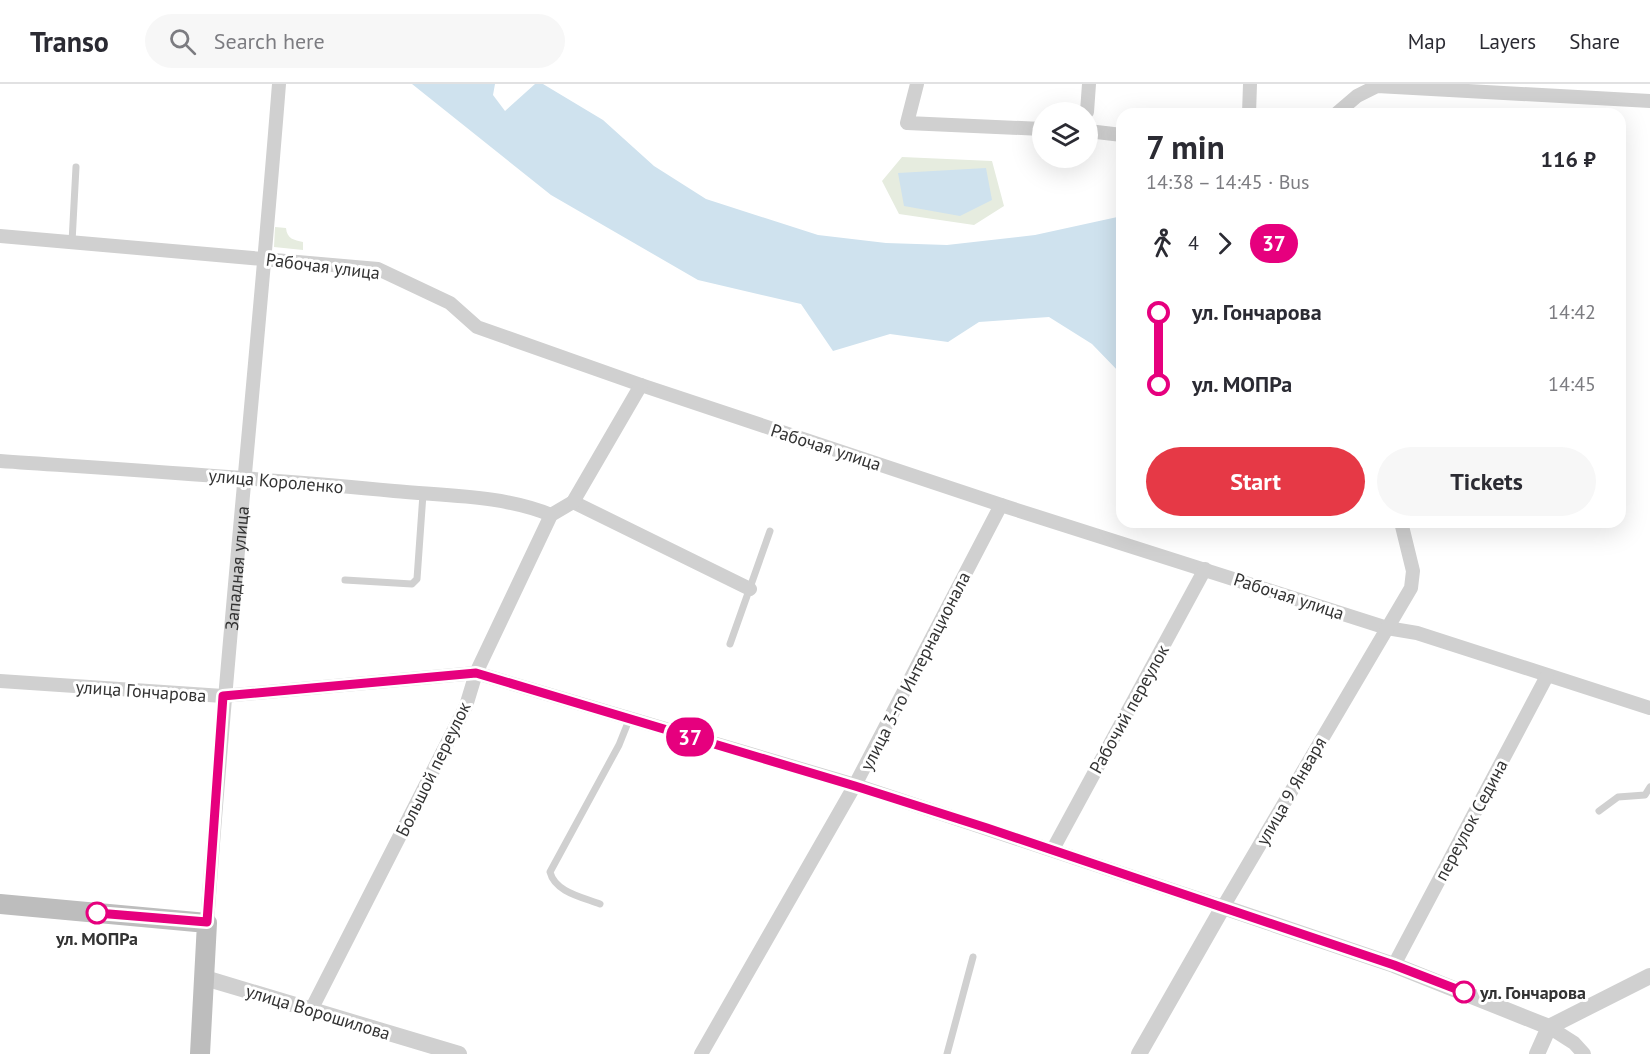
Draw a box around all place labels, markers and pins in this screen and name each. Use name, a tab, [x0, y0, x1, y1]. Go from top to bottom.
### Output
marker: ул. МОПРа	[86, 902, 108, 924]
place label: ул. МОПРа	[55, 927, 138, 950]
marker: ул. Гончарова	[1453, 981, 1475, 1003]
place label: ул. Гончарова	[1479, 981, 1586, 1004]

